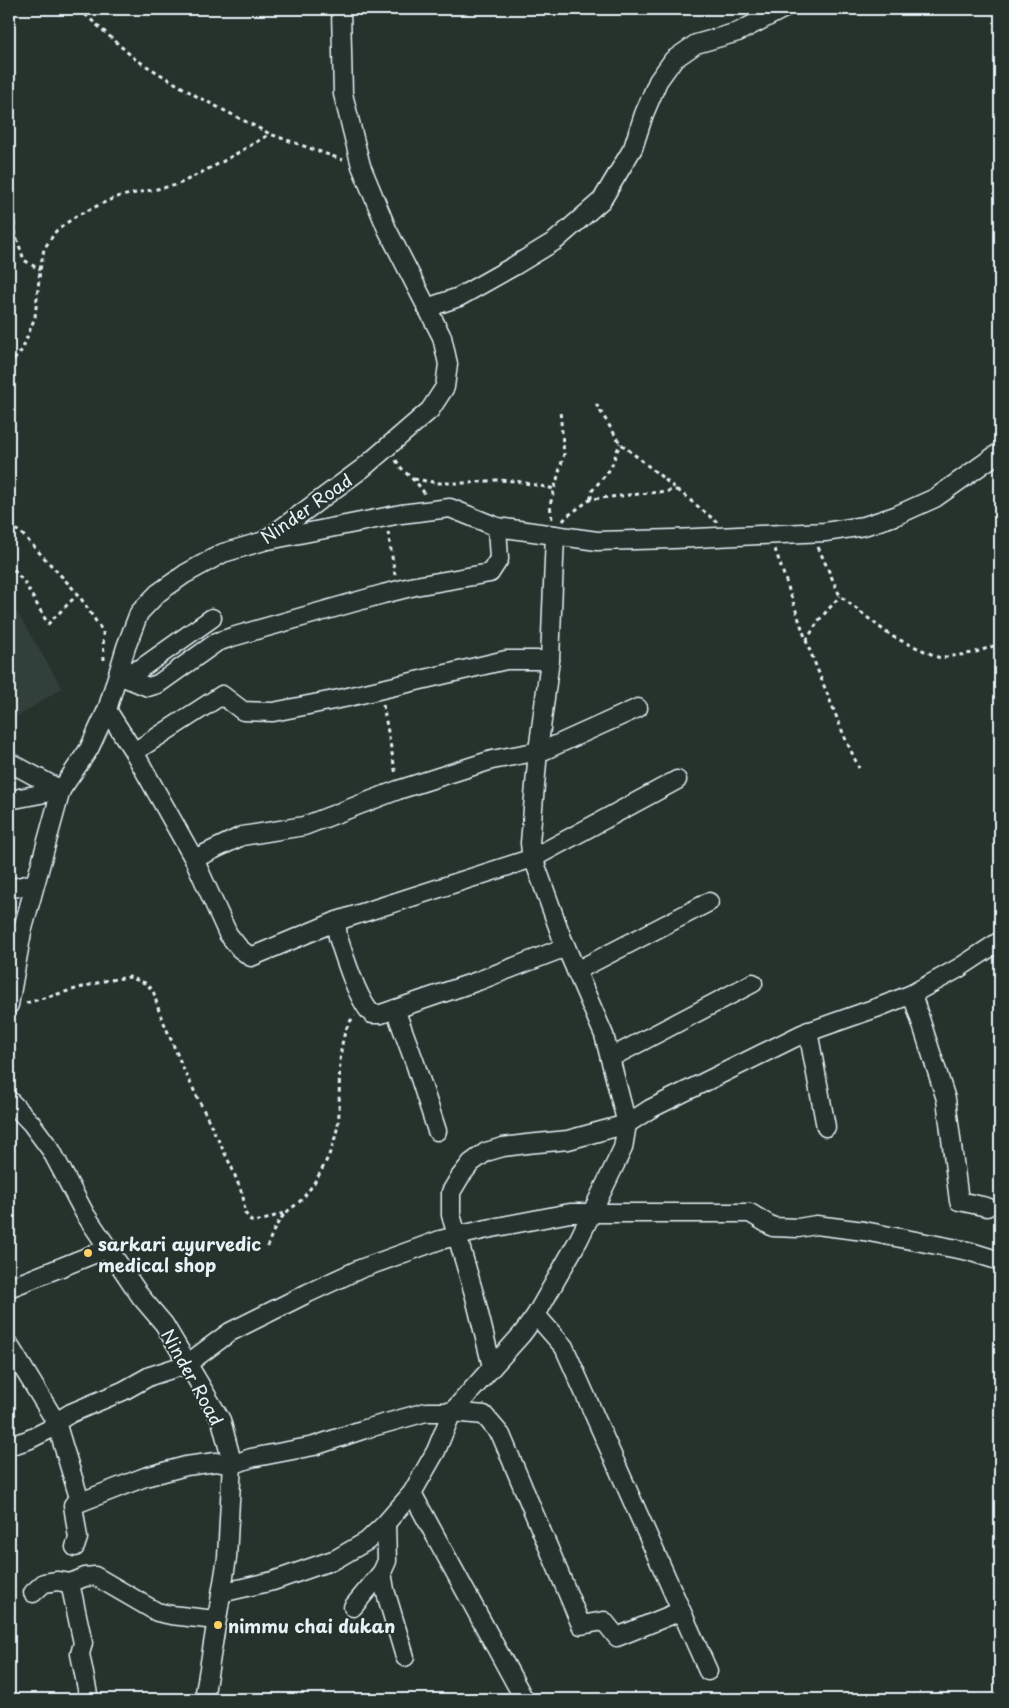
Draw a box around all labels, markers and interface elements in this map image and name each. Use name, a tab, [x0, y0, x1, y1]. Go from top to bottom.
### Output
street label: Ninder Road	[254, 466, 358, 550]
place label: sarkari ayurvedic medical shop	[98, 1230, 261, 1278]
marker: sarkari ayurvedic medical shop	[82, 1247, 94, 1259]
street label: Ninder Road	[155, 1324, 231, 1430]
place label: nimmu chai dukan	[228, 1612, 395, 1639]
marker: nimmu chai dukan	[212, 1619, 224, 1631]

